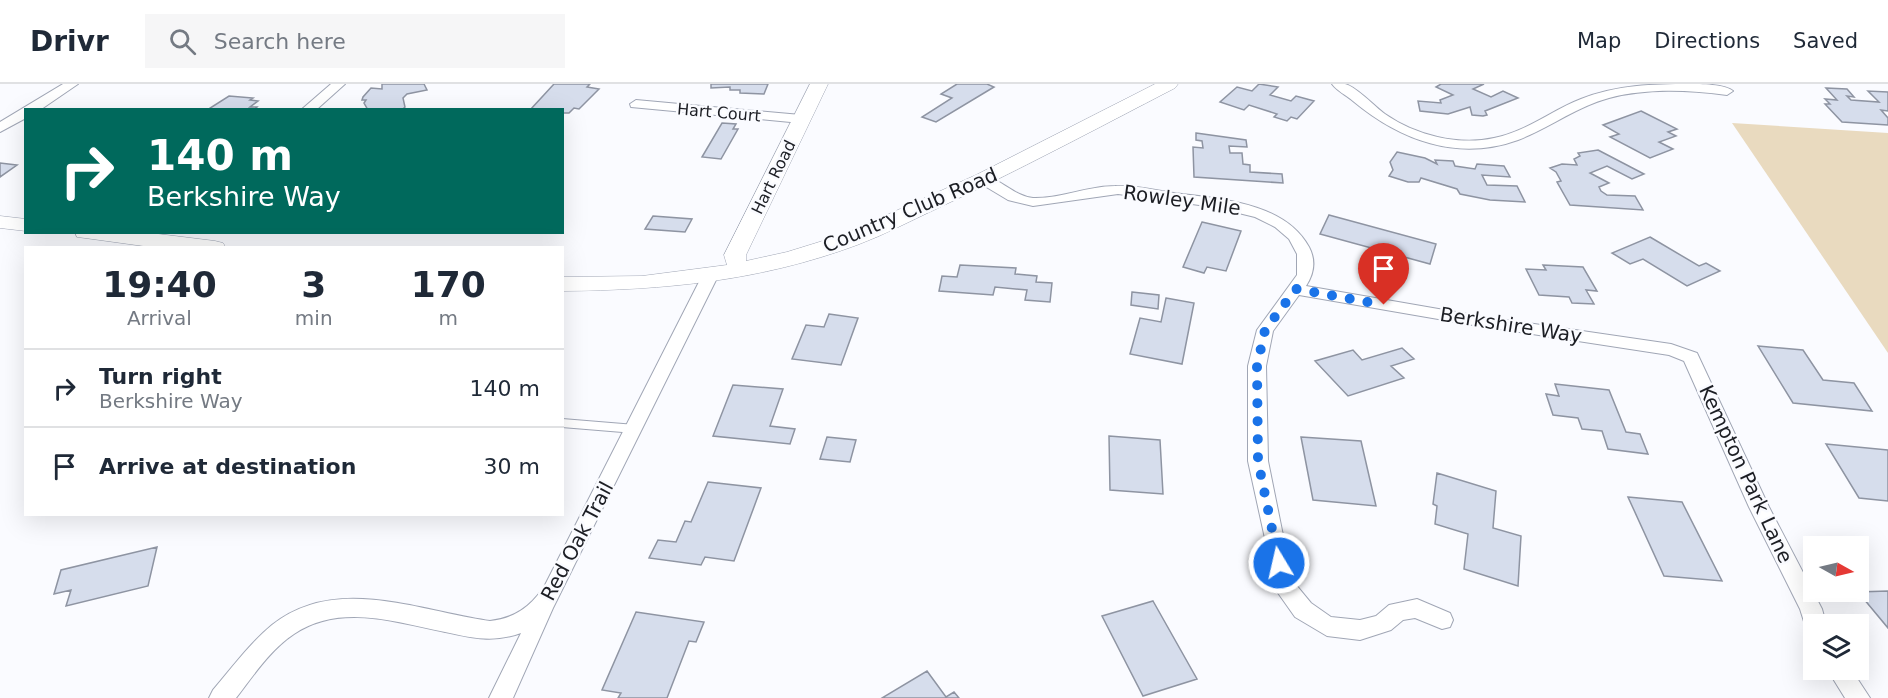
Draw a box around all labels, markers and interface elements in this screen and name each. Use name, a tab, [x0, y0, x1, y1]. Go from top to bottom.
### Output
search box	[145, 14, 565, 68]
text: Drivr	[30, 25, 109, 58]
icon: search	[166, 25, 199, 58]
text: Search here	[214, 29, 346, 54]
text: Map	[1577, 29, 1621, 53]
text: Directions	[1654, 29, 1760, 53]
text: Saved	[1793, 29, 1858, 53]
street label: Hart Court	[676, 99, 761, 126]
text: 140 m	[147, 131, 293, 180]
icon: right	[48, 132, 126, 210]
street label: Hart Road	[747, 137, 800, 217]
street label: Country Club Road	[819, 162, 1001, 258]
street label: Rowley Mile	[1122, 180, 1242, 220]
text: Berkshire Way	[147, 181, 341, 212]
pin	[1358, 243, 1409, 305]
icon: arrive	[1367, 252, 1400, 285]
text: 19:40	[102, 264, 217, 305]
text: 3	[301, 264, 326, 305]
text: 170	[411, 264, 486, 305]
street label: Berkshire Way	[1438, 302, 1584, 348]
text: Arrival	[127, 306, 192, 330]
text: min	[295, 306, 333, 330]
text: m	[439, 306, 458, 330]
text: Turn right	[99, 364, 222, 389]
icon: right	[48, 372, 81, 405]
text: 140 m	[470, 376, 540, 401]
street label: Kempton Park Lane	[1694, 381, 1798, 567]
text: Berkshire Way	[99, 389, 243, 413]
icon: arrive	[48, 450, 81, 483]
text: Arrive at destination	[99, 454, 356, 479]
text: 30 m	[484, 454, 540, 479]
street label: Red Oak Trail	[536, 477, 618, 605]
position arrow	[1247, 531, 1311, 595]
north arrow	[1803, 536, 1869, 602]
map controls	[1803, 536, 1869, 680]
button: layers	[1803, 614, 1869, 680]

